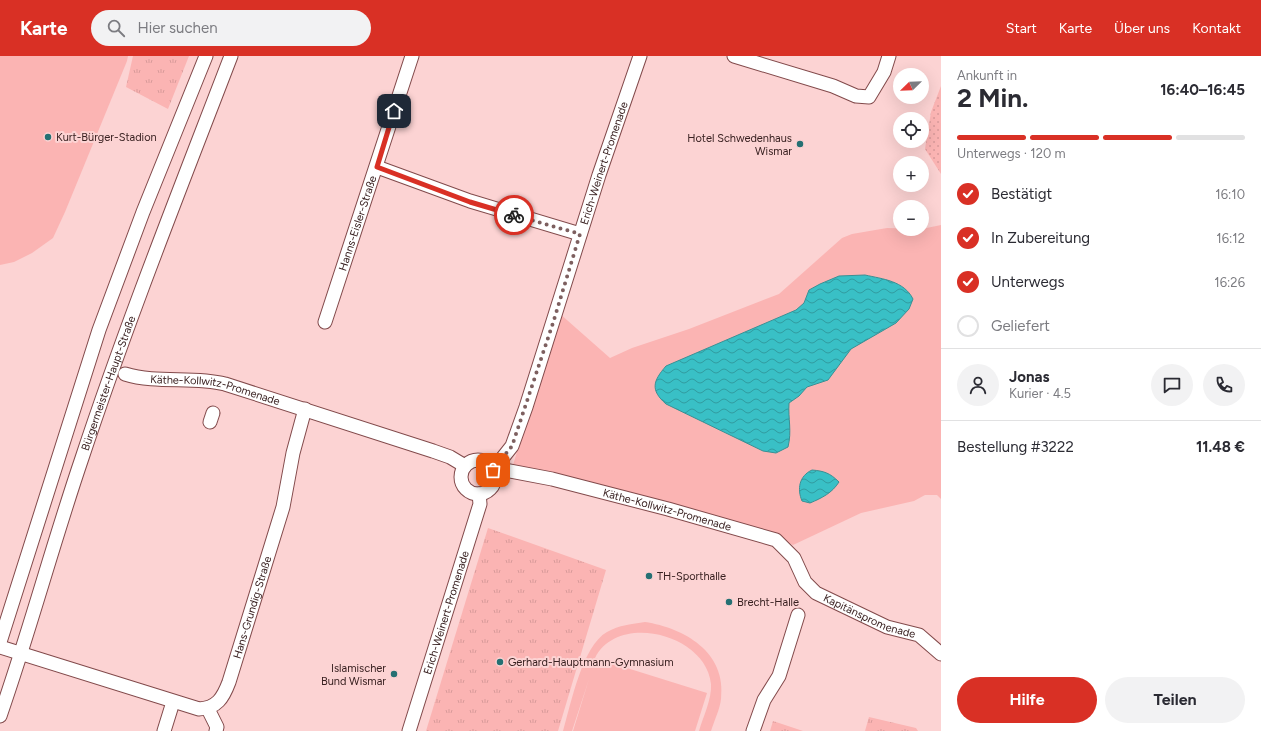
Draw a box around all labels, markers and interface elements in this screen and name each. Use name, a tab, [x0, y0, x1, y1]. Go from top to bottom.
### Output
search box	[91, 10, 371, 46]
text: Karte	[20, 17, 67, 40]
icon: search	[105, 17, 127, 39]
text: Hier suchen	[137, 19, 218, 37]
text: Start	[1006, 20, 1037, 37]
text: Karte	[1059, 20, 1092, 37]
text: Über uns	[1114, 20, 1170, 37]
text: Kontakt	[1192, 20, 1241, 37]
north arrow	[893, 68, 929, 104]
map controls	[893, 68, 929, 236]
text: Ankunft in	[957, 68, 1017, 83]
text: 16:40–16:45	[1160, 81, 1245, 99]
text: 2 Min.	[957, 82, 1029, 114]
pin	[377, 94, 411, 128]
icon: home	[383, 100, 405, 122]
street label: Erich-Weinert-Promenade	[577, 100, 630, 226]
button: locate	[893, 112, 929, 148]
place label: Kurt-Bürger-Stadion	[56, 131, 157, 144]
marker: Kurt-Bürger-Stadion	[43, 132, 53, 142]
place label: Hotel Schwedenhaus Wismar	[687, 132, 792, 158]
marker: Hotel Schwedenhaus Wismar	[795, 139, 805, 149]
text: Unterwegs · 120 m	[957, 146, 1066, 161]
button: +	[893, 156, 929, 192]
street label: Hanns-Eisler-Straße	[336, 174, 379, 272]
icon: check	[957, 183, 979, 205]
text: Bestätigt	[991, 185, 1052, 203]
text: 16:10	[1215, 187, 1245, 202]
courier	[494, 195, 534, 235]
button: −	[893, 200, 929, 236]
icon: bike	[503, 204, 525, 226]
icon: check	[957, 227, 979, 249]
text: In Zubereitung	[991, 229, 1090, 247]
text: 16:12	[1216, 231, 1245, 246]
icon: check	[957, 271, 979, 293]
text: Unterwegs	[991, 273, 1064, 291]
text: 16:26	[1214, 275, 1245, 290]
street label: Bürgermeister-Haupt-Straße	[78, 314, 138, 452]
text: Geliefert	[991, 317, 1050, 335]
button: person	[957, 364, 999, 406]
button: chat	[1151, 364, 1193, 406]
button: phone	[1203, 364, 1245, 406]
text: Jonas	[1009, 368, 1050, 386]
street label: Käthe-Kollwitz-Promenade	[150, 372, 282, 408]
text: Kurier · 4.5	[1009, 386, 1071, 401]
text: Bestellung #3222	[957, 438, 1074, 456]
text: 11.48 €	[1196, 438, 1245, 456]
pin	[476, 453, 510, 487]
icon: bag	[482, 459, 504, 481]
street label: Käthe-Kollwitz-Promenade	[602, 486, 733, 533]
street label: Erich-Weinert-Promenade	[421, 549, 471, 676]
street label: Hans-Grundig-Straße	[230, 554, 274, 660]
place label: TH-Sporthalle	[657, 570, 726, 583]
marker: TH-Sporthalle	[644, 571, 654, 581]
street label: Kapitänspromenade	[822, 591, 917, 640]
place label: Brecht-Halle	[737, 596, 799, 609]
marker: Brecht-Halle	[724, 597, 734, 607]
place label: Gerhard-Hauptmann-Gymnasium	[508, 656, 674, 669]
marker: Gerhard-Hauptmann-Gymnasium	[495, 657, 505, 667]
place label: Islamischer Bund Wismar	[321, 662, 386, 688]
marker: Islamischer Bund Wismar	[389, 669, 399, 679]
button: Hilfe	[957, 677, 1097, 723]
button: Teilen	[1105, 677, 1245, 723]

